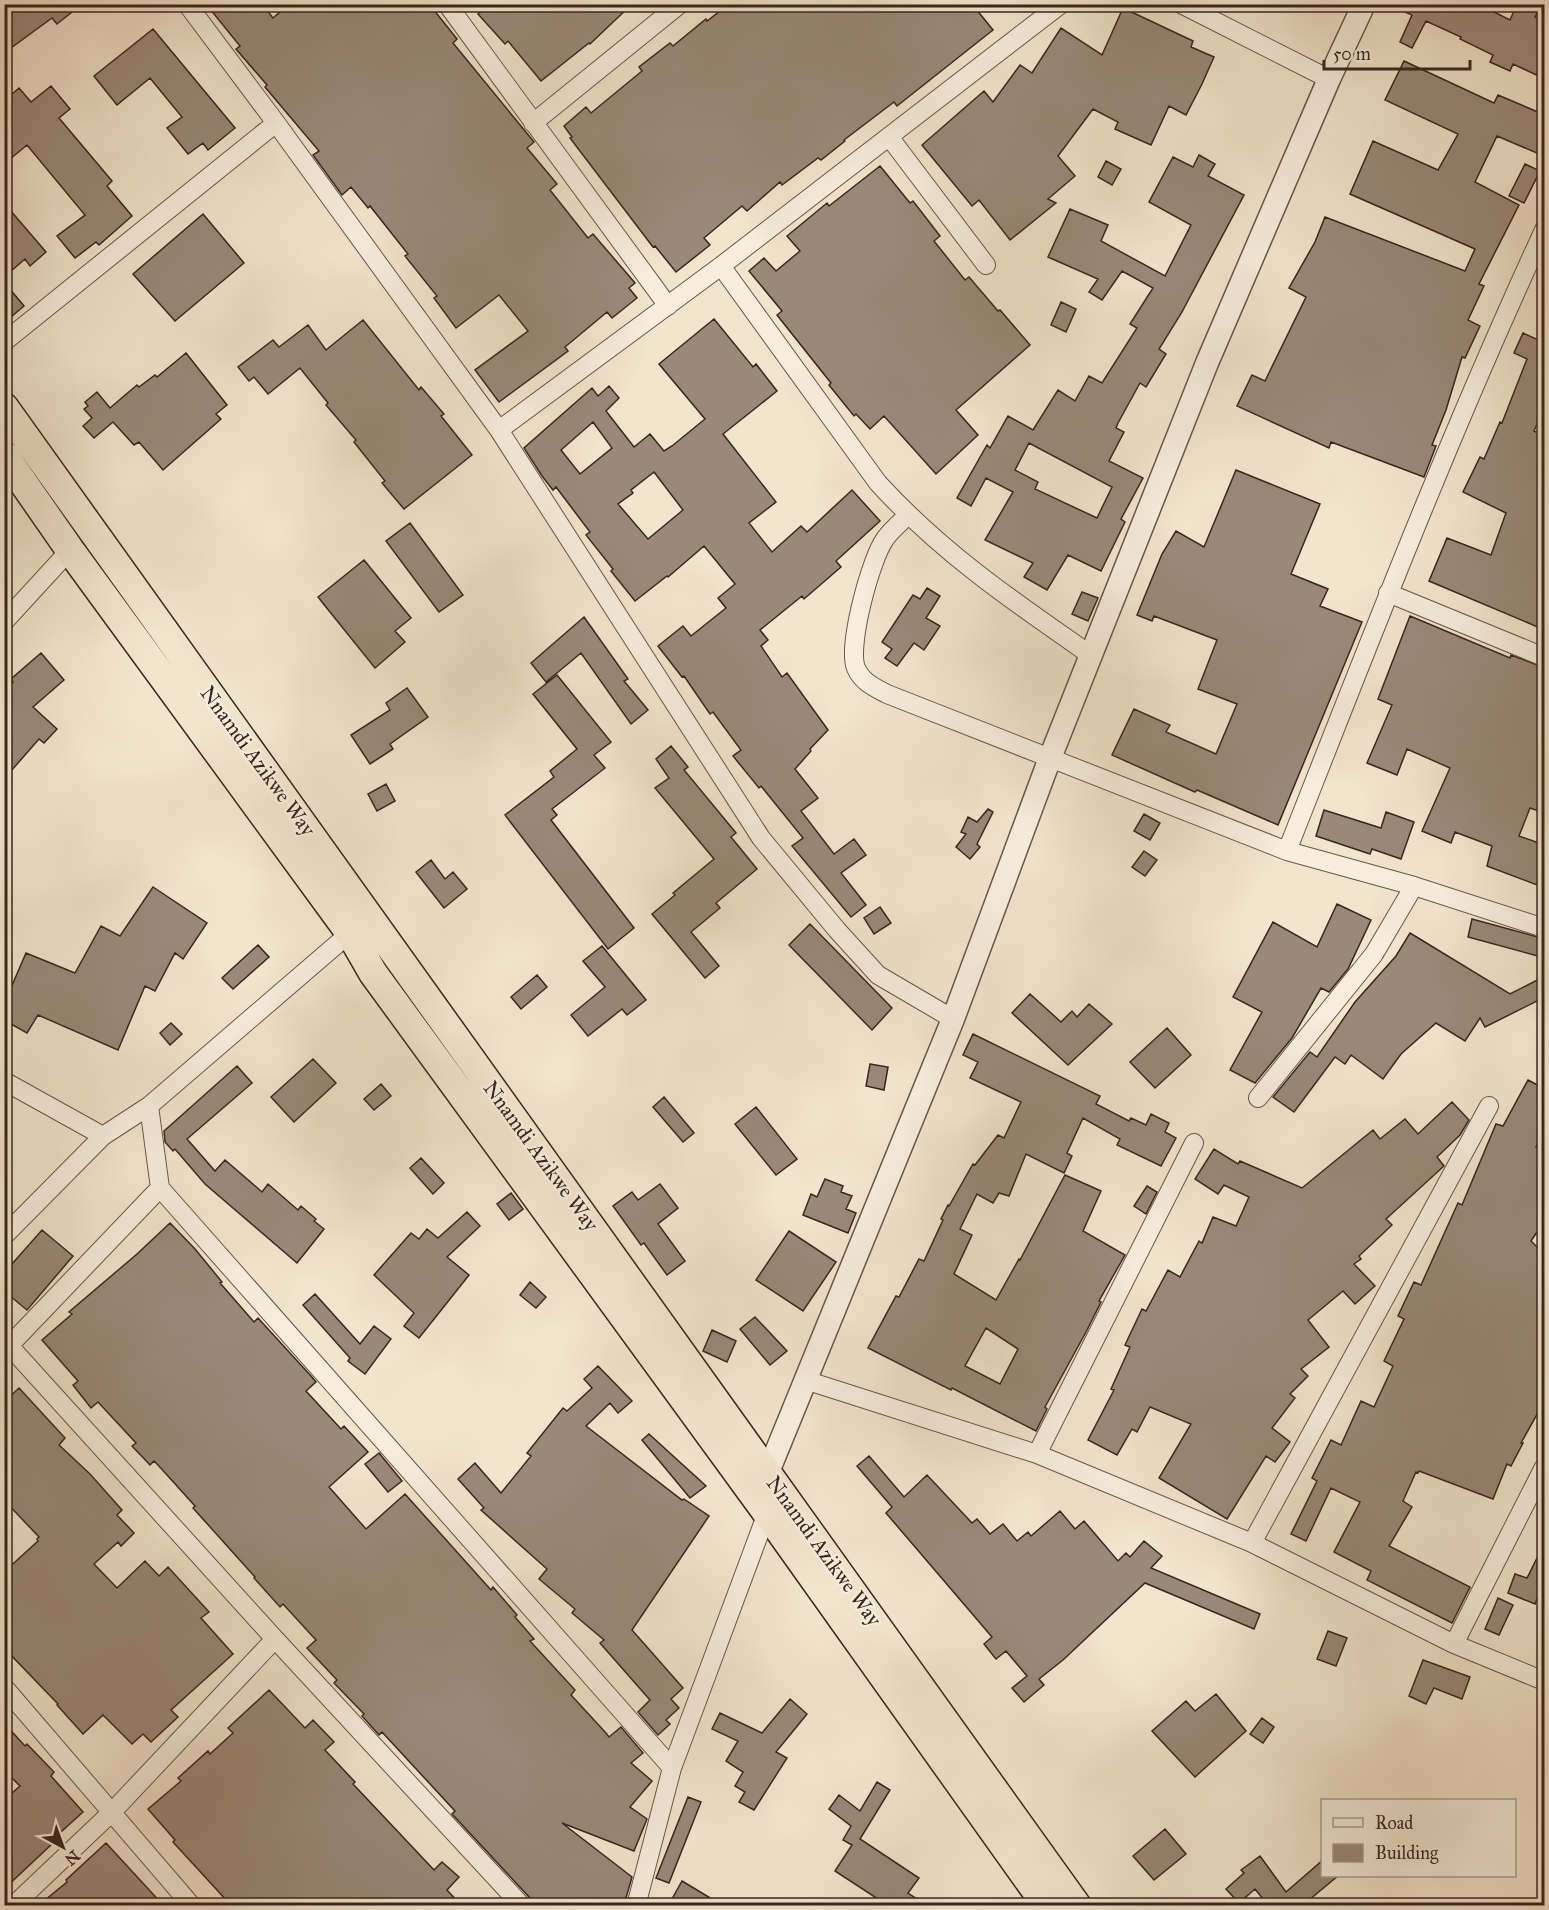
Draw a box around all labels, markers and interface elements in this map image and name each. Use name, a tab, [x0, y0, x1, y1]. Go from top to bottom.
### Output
scale bar	[1324, 33, 1470, 71]
text: 50 m	[1333, 43, 1371, 65]
street label: Nnamdi Azikwe Way	[195, 681, 322, 842]
street label: Nnamdi Azikwe Way	[478, 1076, 605, 1237]
street label: Nnamdi Azikwe Way	[761, 1471, 888, 1632]
legend	[1321, 1799, 1516, 1877]
text: Road	[1375, 1812, 1413, 1834]
north arrow	[33, 1817, 93, 1877]
text: Building	[1375, 1842, 1439, 1865]
text: N	[61, 1846, 84, 1870]

